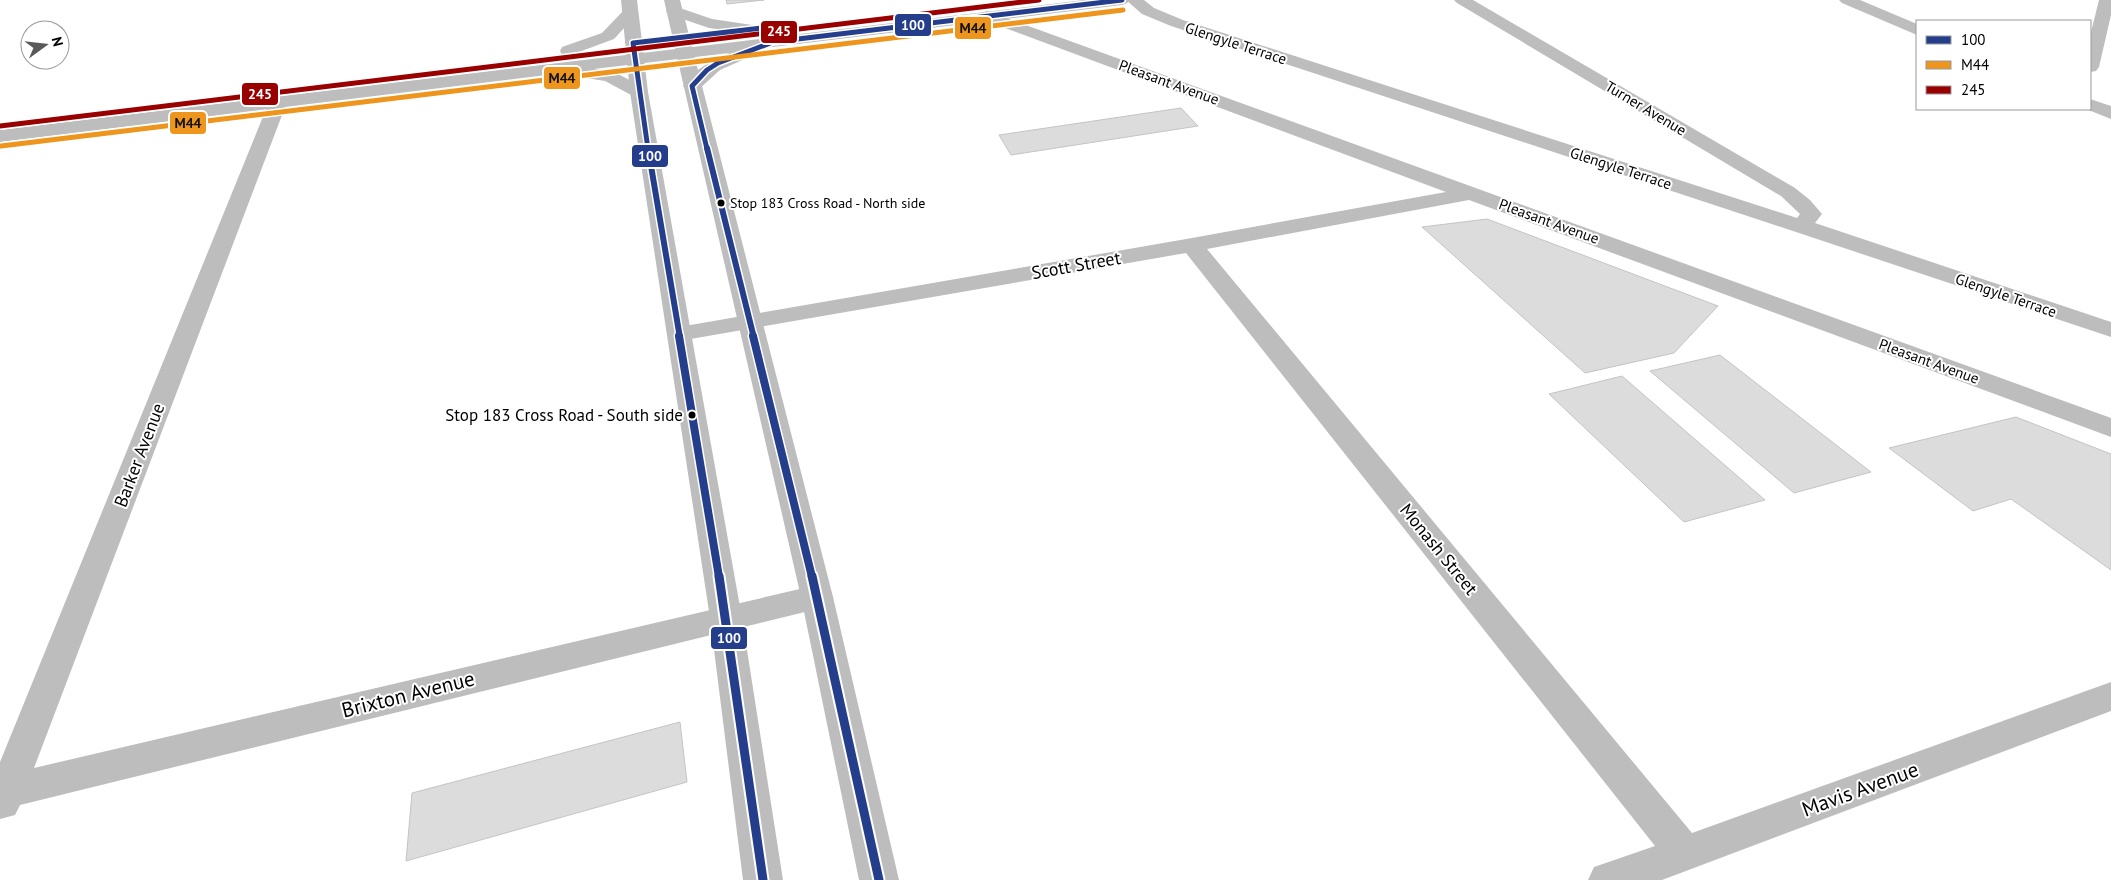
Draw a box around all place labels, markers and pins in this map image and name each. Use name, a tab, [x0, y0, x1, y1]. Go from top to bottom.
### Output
place label: Stop 183 Cross Road - North side	[730, 194, 925, 212]
marker: Stop 183 Cross Road - North side	[716, 198, 726, 208]
place label: Stop 183 Cross Road - South side	[445, 404, 683, 426]
marker: Stop 183 Cross Road - South side	[687, 410, 697, 420]

